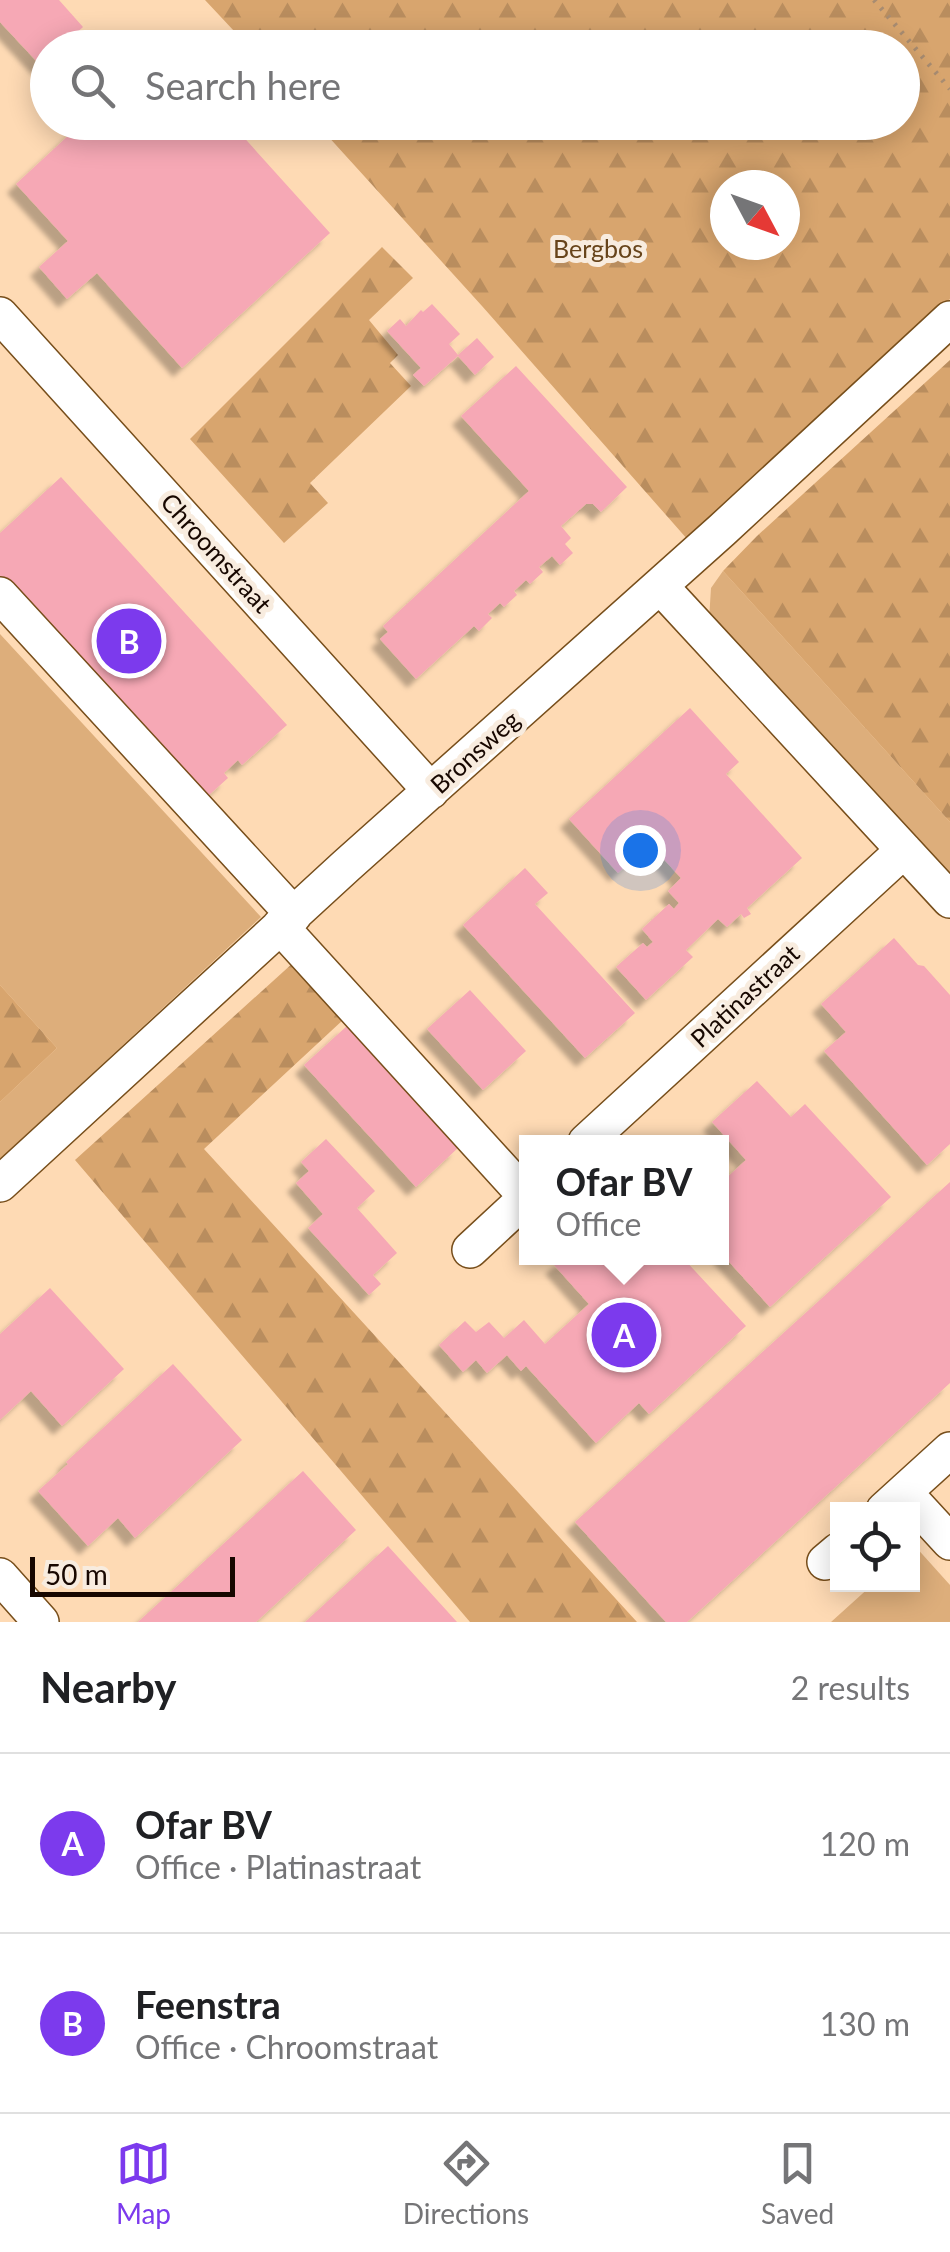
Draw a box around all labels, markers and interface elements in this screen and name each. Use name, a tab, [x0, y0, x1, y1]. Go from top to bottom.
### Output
search box	[30, 30, 920, 140]
icon: search	[65, 58, 120, 113]
text: Search here	[145, 62, 341, 108]
north arrow	[710, 170, 800, 260]
park label: Bergbos	[553, 233, 643, 263]
street label: Chroomstraat	[155, 486, 278, 618]
pin: B	[96, 604, 162, 678]
street label: Bronsweg	[424, 704, 525, 799]
your location	[615, 825, 666, 876]
street label: Platinastraat	[684, 937, 805, 1053]
popup	[519, 1135, 729, 1265]
text: Ofar BV	[556, 1158, 692, 1204]
text: Office	[556, 1204, 641, 1243]
pin: A	[592, 1298, 656, 1372]
map controls	[830, 1502, 920, 1592]
button: locate	[830, 1502, 920, 1592]
scale bar	[30, 1552, 235, 1596]
text: 50 m	[45, 1557, 108, 1591]
text: Nearby	[40, 1662, 177, 1712]
text: 2 results	[791, 1668, 910, 1707]
text: Ofar BV	[135, 1801, 272, 1847]
text: A	[61, 1824, 84, 1863]
text: 120 m	[820, 1824, 910, 1863]
text: Office · Platinastraat	[135, 1847, 421, 1886]
text: Feenstra	[135, 1981, 281, 2027]
text: B	[62, 2004, 83, 2043]
text: 130 m	[820, 2004, 910, 2043]
text: Office · Chroomstraat	[135, 2027, 438, 2066]
tab: Map	[116, 2136, 171, 2230]
tab: Directions	[403, 2136, 529, 2230]
tab: Saved	[761, 2136, 834, 2230]

